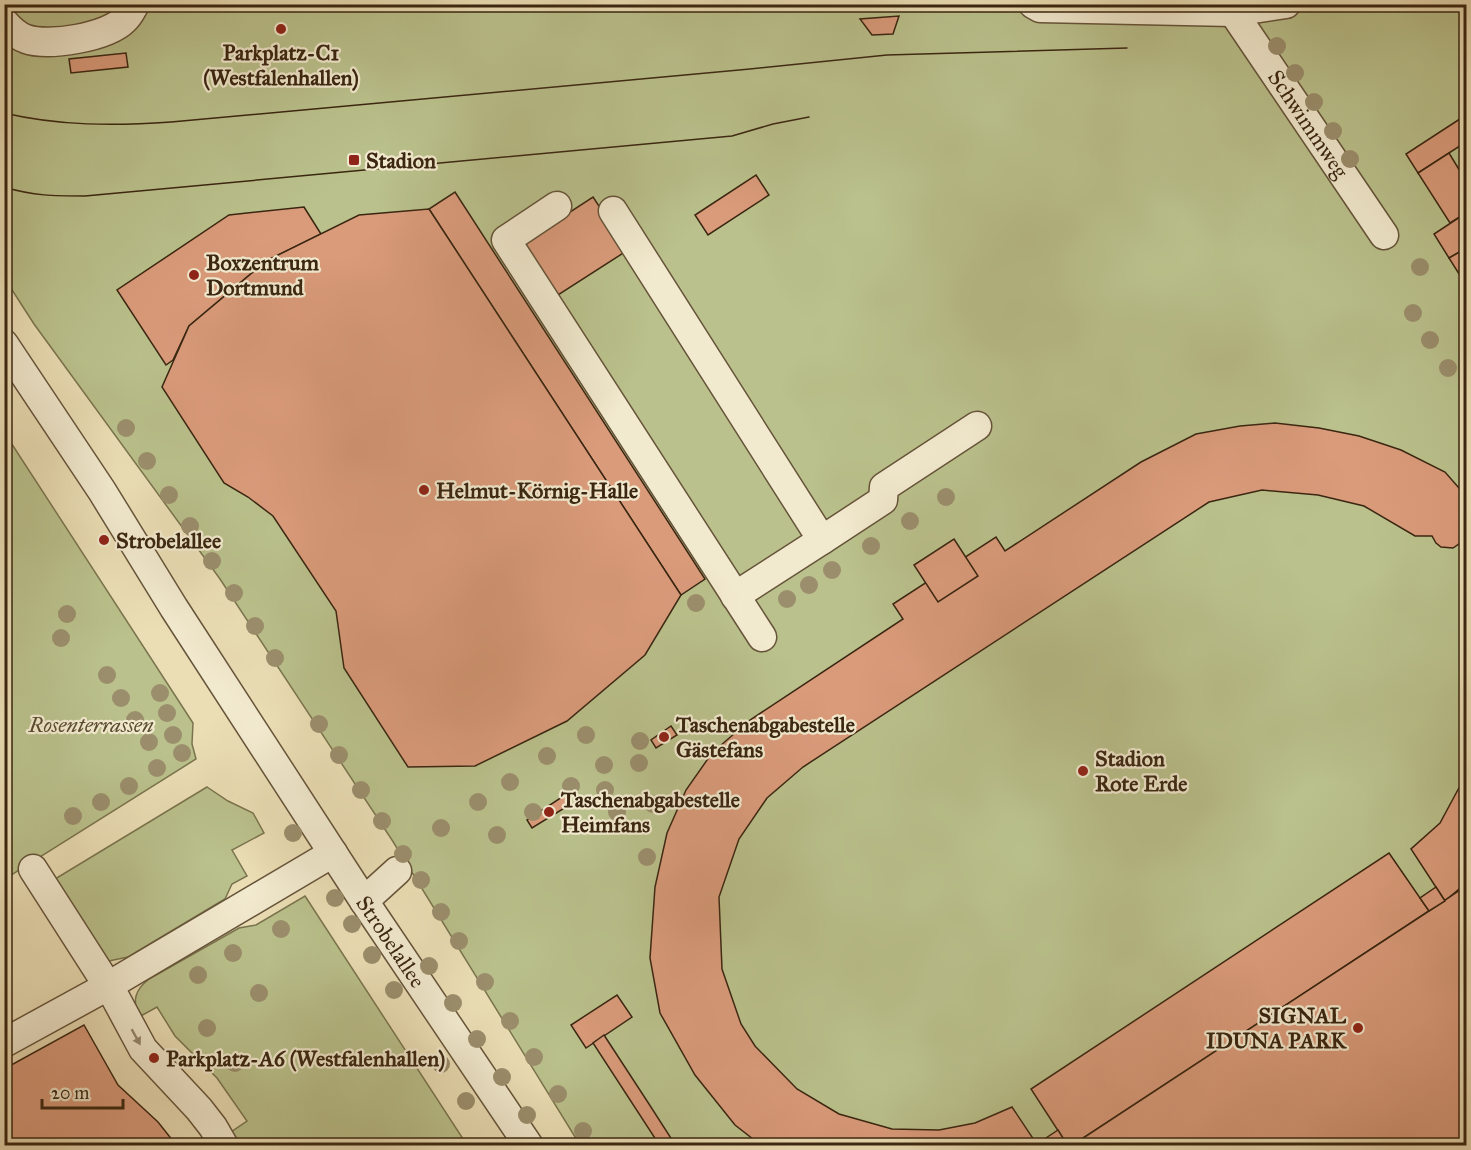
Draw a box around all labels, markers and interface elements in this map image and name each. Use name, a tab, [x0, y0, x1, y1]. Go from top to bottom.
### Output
marker: Parkplatz-C1 (Westfalenhallen)	[274, 22, 288, 36]
place label: Parkplatz-C1 (Westfalenhallen)	[203, 39, 359, 91]
street label: Schwimmweg	[1262, 65, 1355, 184]
place label: Stadion	[366, 147, 436, 174]
marker: Stadion	[347, 153, 361, 167]
place label: Boxzentrum Dortmund	[206, 249, 319, 301]
marker: Boxzentrum Dortmund	[187, 268, 201, 282]
place label: Helmut-Körnig-Halle	[436, 477, 638, 504]
marker: Helmut-Körnig-Halle	[417, 483, 431, 497]
place label: Strobelallee	[116, 527, 221, 554]
marker: Strobelallee	[97, 533, 111, 547]
park label: Rosenterrassen	[28, 711, 154, 738]
place label: Taschenabgabestelle Gästefans	[675, 711, 855, 763]
marker: Taschenabgabestelle Gästefans	[657, 730, 671, 744]
place label: Stadion Rote Erde	[1095, 745, 1187, 797]
marker: Stadion Rote Erde	[1076, 764, 1090, 778]
place label: Taschenabgabestelle Heimfans	[560, 786, 740, 838]
marker: Taschenabgabestelle Heimfans	[542, 805, 556, 819]
street label: Strobelallee	[350, 891, 431, 993]
place label: SIGNAL IDUNA PARK	[1206, 1002, 1347, 1054]
marker: SIGNAL IDUNA PARK	[1351, 1021, 1365, 1035]
one-way arrow	[131, 1028, 141, 1045]
place label: Parkplatz-A6 (Westfalenhallen)	[166, 1045, 445, 1072]
marker: Parkplatz-A6 (Westfalenhallen)	[147, 1051, 161, 1065]
scale bar	[42, 1072, 123, 1110]
text: 20 m	[51, 1082, 89, 1104]

